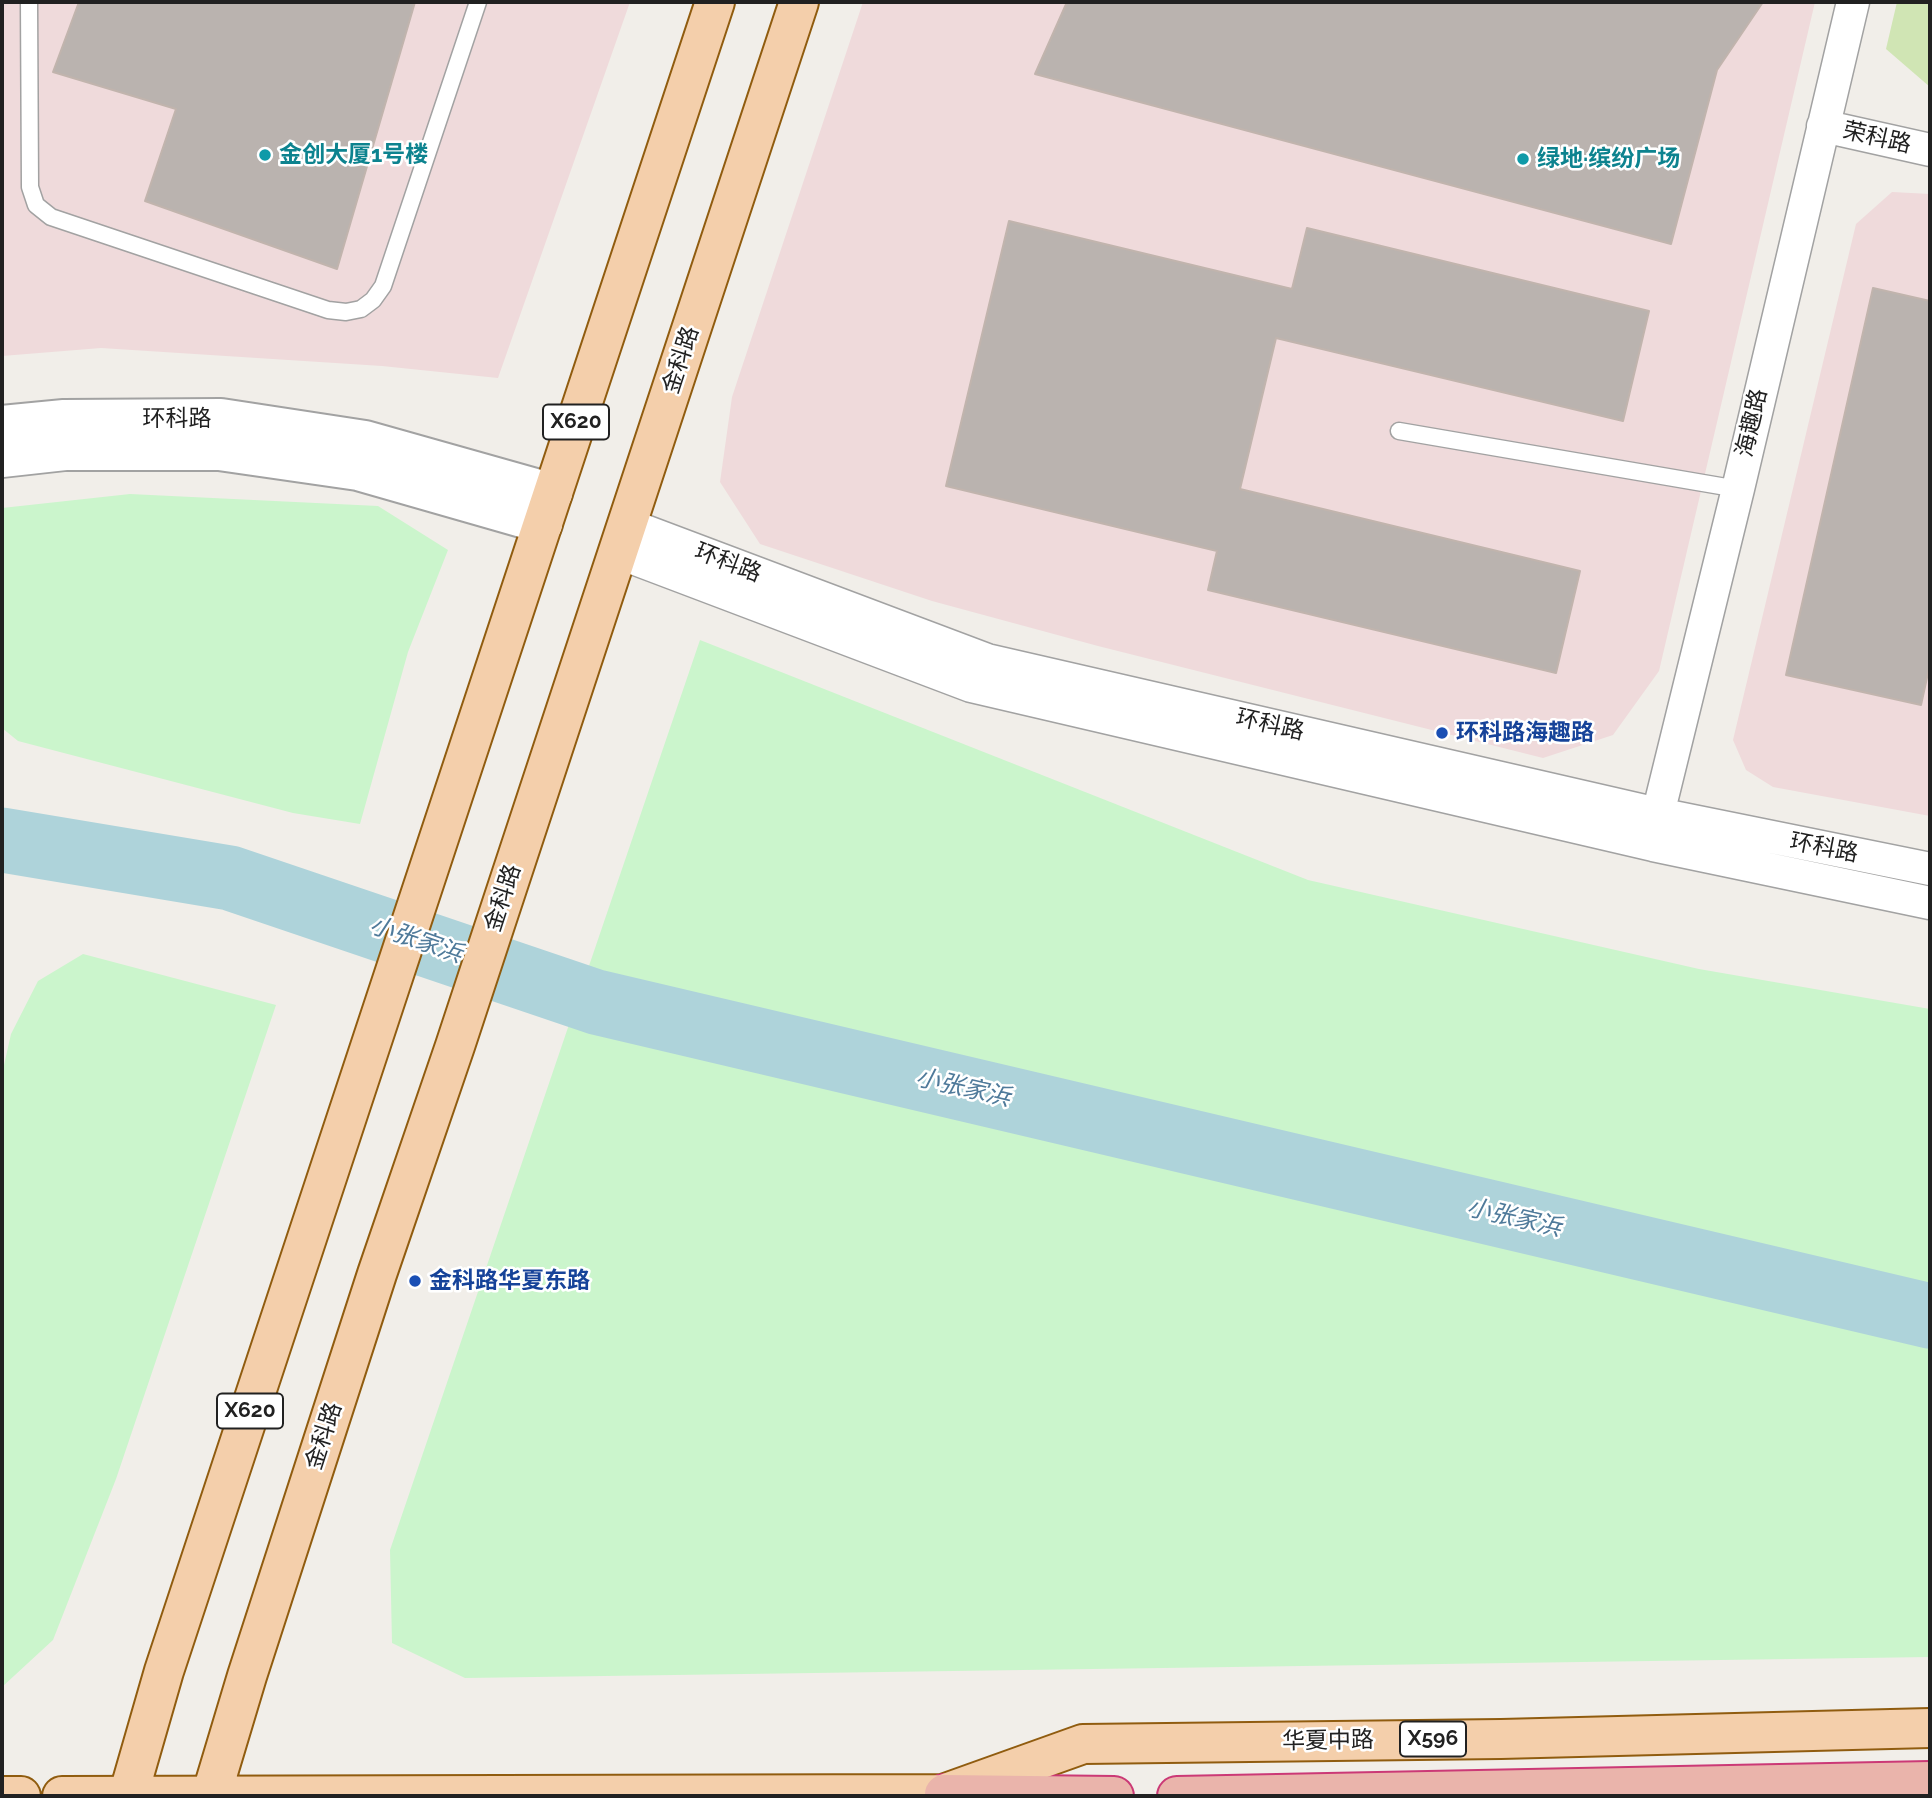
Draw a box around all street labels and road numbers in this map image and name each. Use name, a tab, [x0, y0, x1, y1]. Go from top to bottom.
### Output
street label: 荣科路	[1840, 117, 1914, 159]
street label: 金科路	[657, 323, 705, 397]
street label: 海趣路	[1731, 386, 1773, 460]
road number: X620	[543, 404, 609, 440]
street label: 环科路	[143, 405, 211, 433]
street label: 环科路	[691, 538, 765, 588]
street label: 环科路	[1233, 704, 1307, 746]
street label: 环科路	[1788, 828, 1860, 868]
street label: 金科路	[479, 861, 527, 935]
road number: X620	[217, 1394, 283, 1428]
street label: 金科路	[300, 1399, 348, 1473]
road number: X596	[1400, 1722, 1466, 1756]
street label: 华夏中路	[1282, 1726, 1374, 1756]

